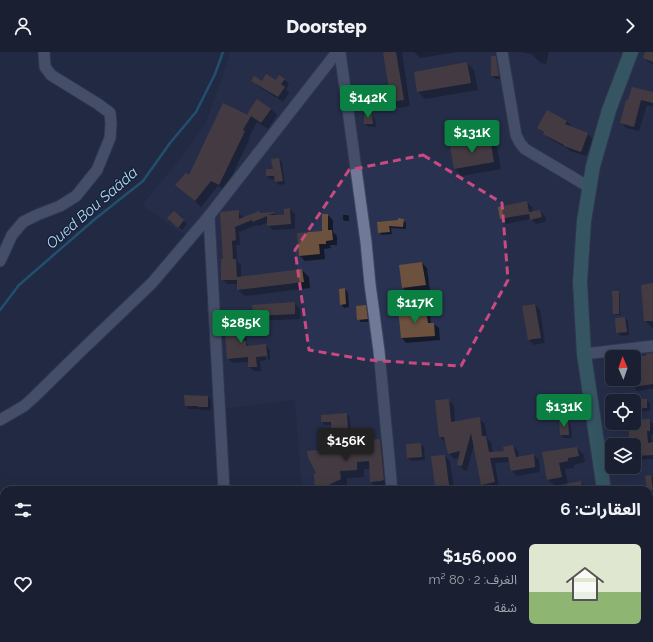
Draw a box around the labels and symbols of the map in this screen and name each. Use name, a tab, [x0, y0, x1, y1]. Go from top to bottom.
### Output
pin: $142K	[340, 85, 396, 119]
pin: $131K	[444, 120, 500, 154]
water label: Oued Bou Saâda	[43, 163, 141, 253]
pin: $117K	[387, 290, 443, 324]
pin: $285K	[213, 310, 269, 344]
north arrow	[605, 350, 641, 386]
pin: $131K	[536, 394, 592, 428]
pin: $156K	[318, 428, 374, 462]

